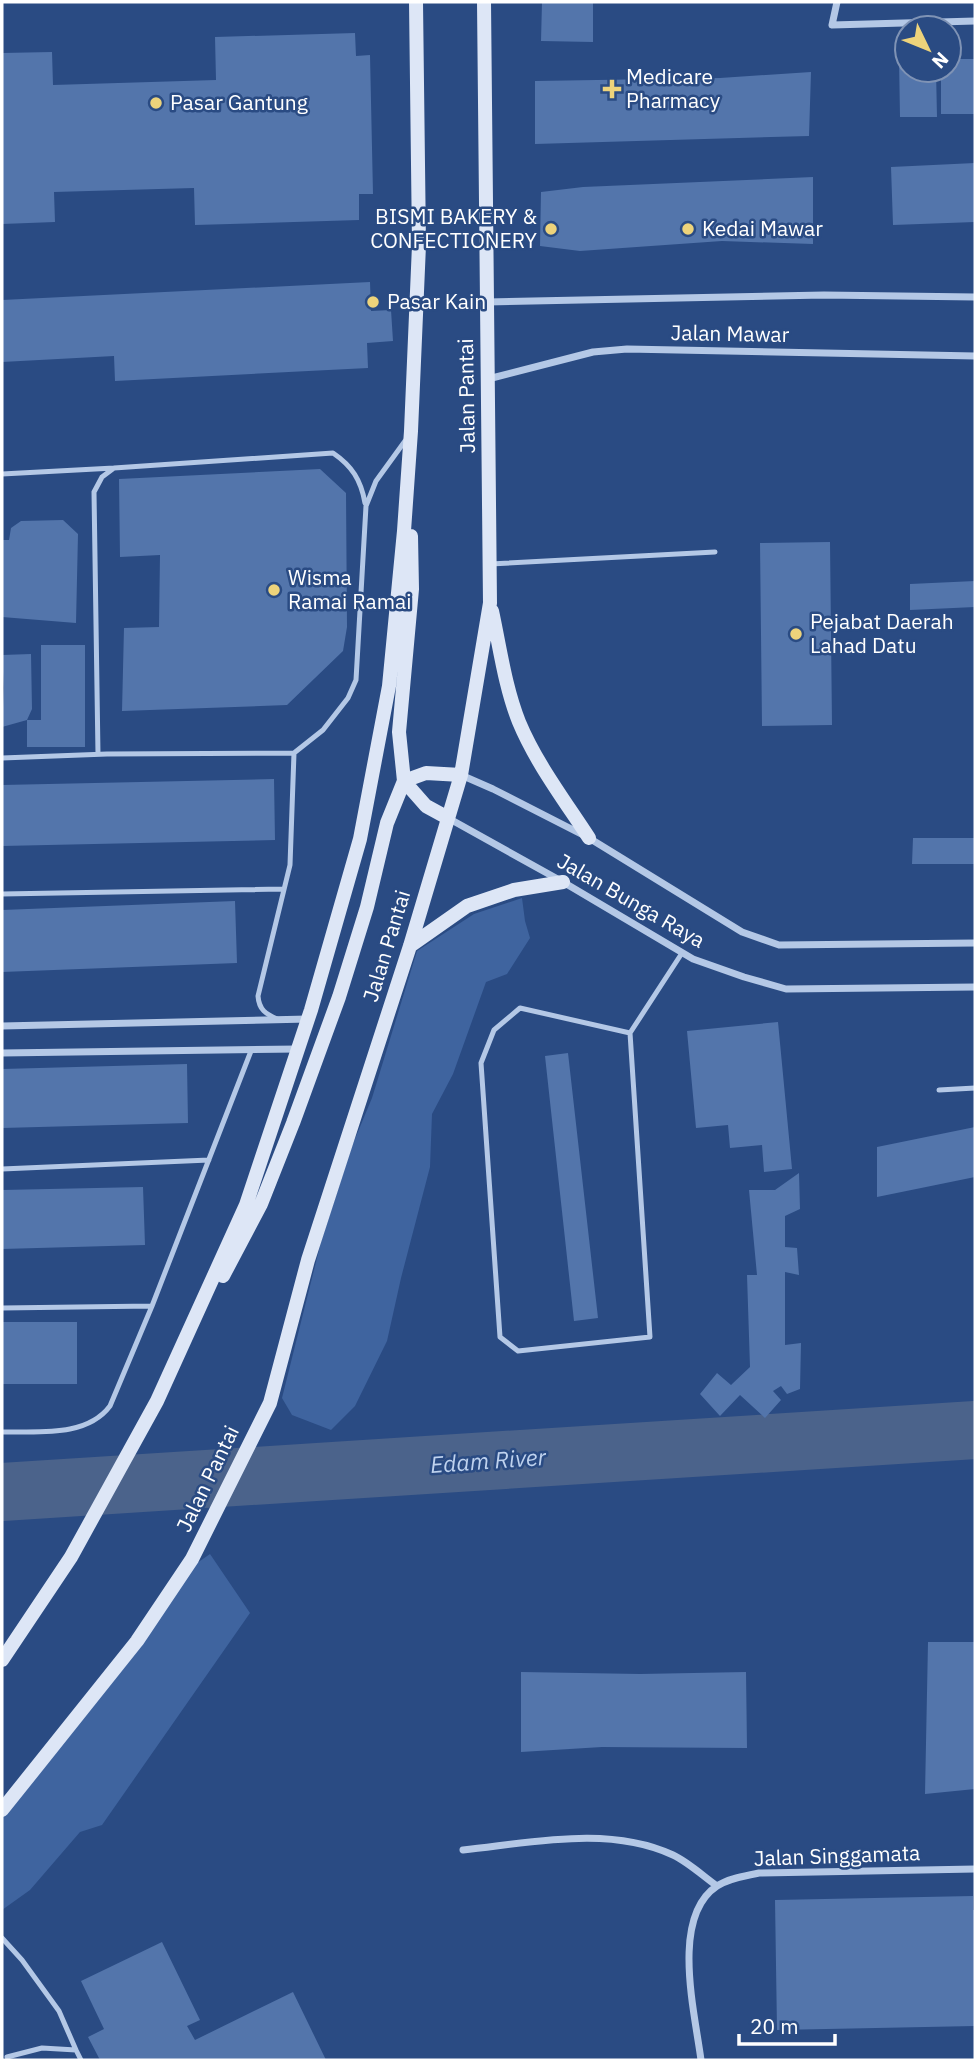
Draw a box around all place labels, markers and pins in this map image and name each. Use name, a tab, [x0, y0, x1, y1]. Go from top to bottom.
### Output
place label: Medicare Pharmacy	[626, 62, 721, 114]
marker: Medicare Pharmacy	[604, 81, 620, 97]
place label: Pasar Gantung	[170, 88, 308, 116]
marker: Pasar Gantung	[148, 95, 164, 111]
place label: BISMI BAKERY & CONFECTIONERY	[370, 202, 538, 254]
place label: Kedai Mawar	[702, 214, 823, 242]
marker: BISMI BAKERY & CONFECTIONERY	[543, 221, 559, 237]
marker: Kedai Mawar	[680, 221, 696, 237]
place label: Pasar Kain	[387, 287, 486, 315]
marker: Pasar Kain	[365, 294, 381, 310]
place label: Wisma Ramai Ramai	[288, 563, 411, 615]
marker: Wisma Ramai Ramai	[266, 582, 282, 598]
place label: Pejabat Daerah Lahad Datu	[810, 607, 954, 659]
marker: Pejabat Daerah Lahad Datu	[788, 626, 804, 642]

